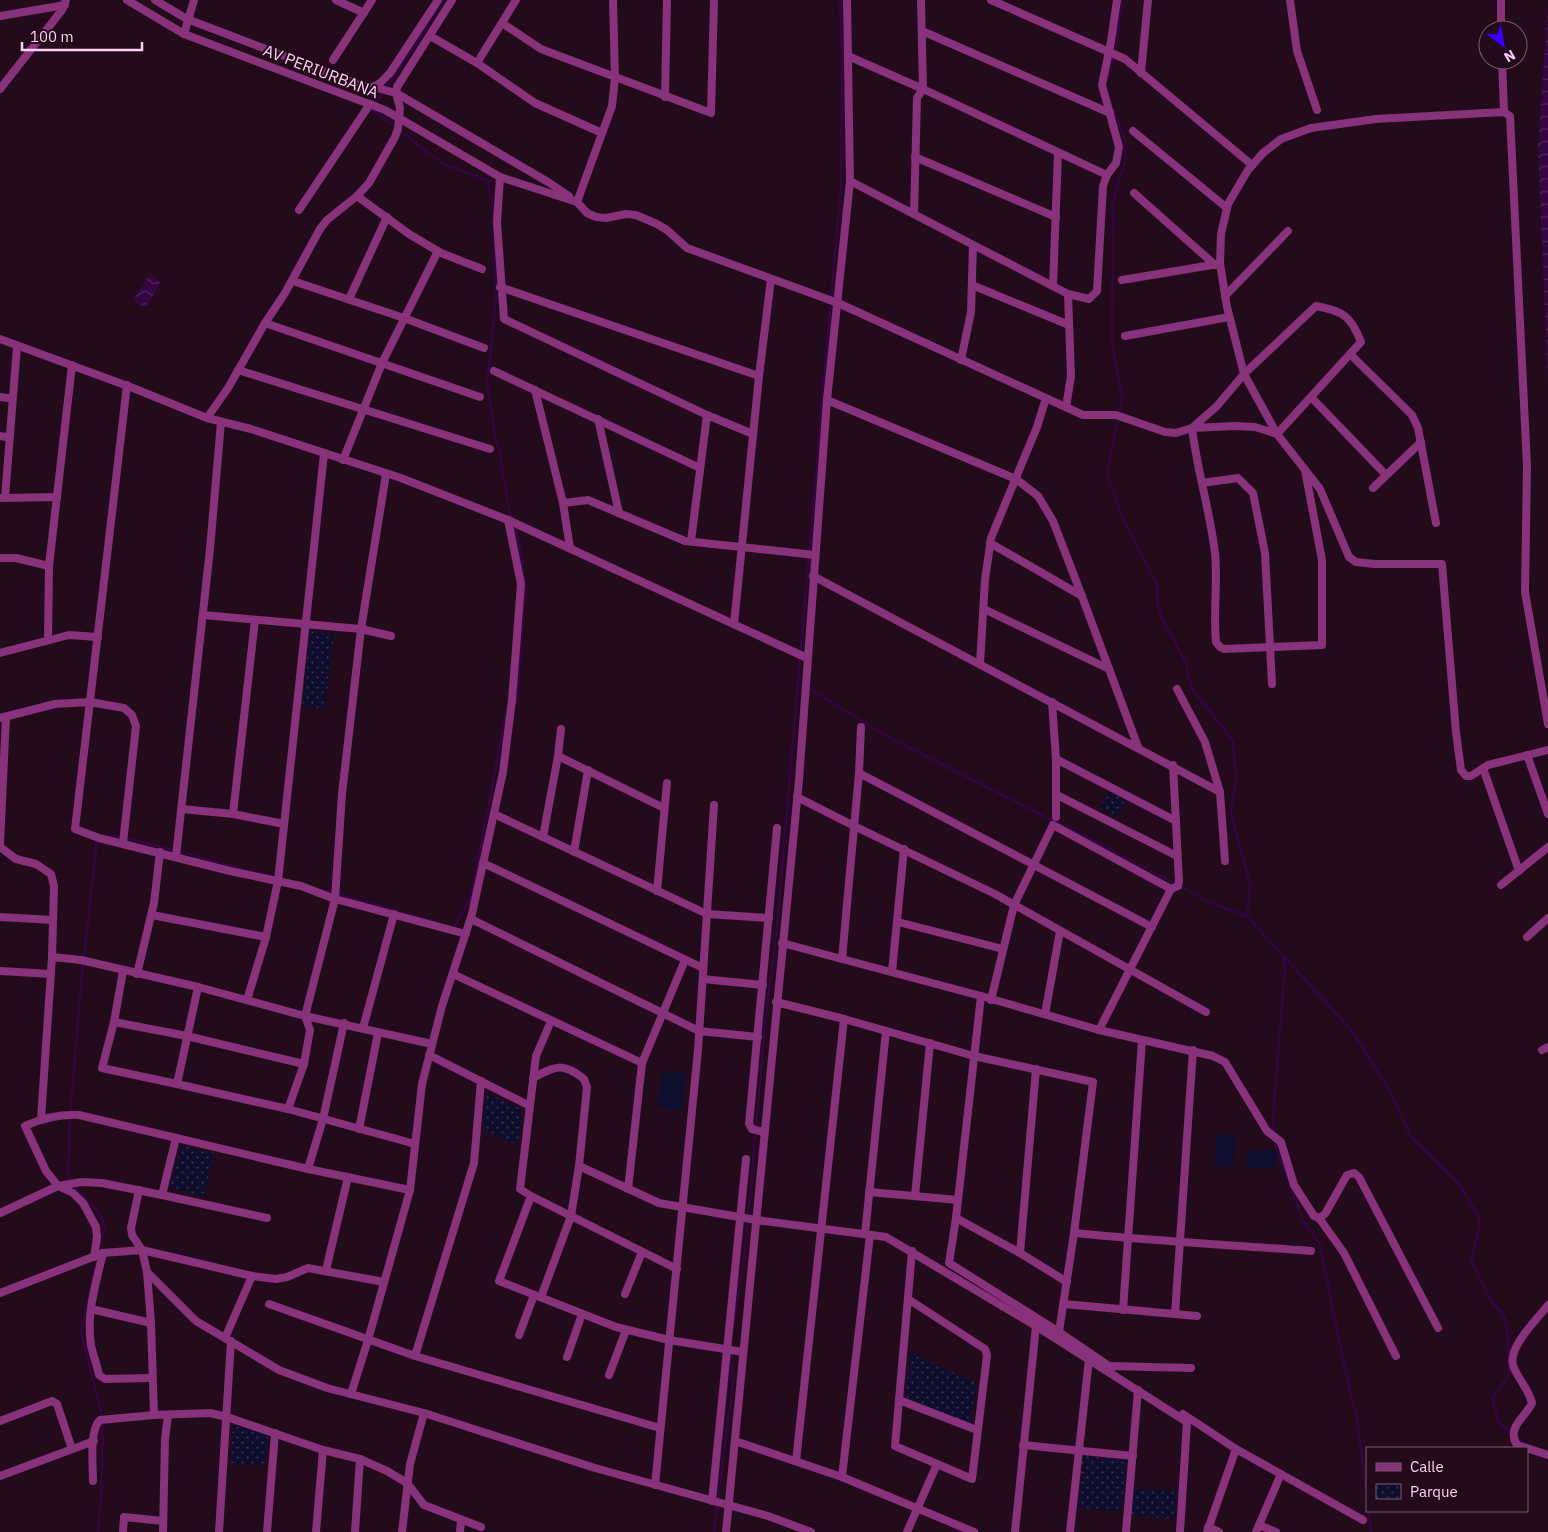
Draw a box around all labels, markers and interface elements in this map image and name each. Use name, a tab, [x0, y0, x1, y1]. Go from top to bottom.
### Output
scale bar	[22, 20, 142, 52]
north arrow	[1478, 20, 1528, 70]
text: 100 m	[30, 27, 74, 46]
street label: AV PERIURBANA	[260, 40, 382, 102]
text: N	[1501, 46, 1519, 66]
legend	[1366, 1447, 1528, 1512]
text: Calle	[1410, 1457, 1444, 1476]
text: Parque	[1410, 1482, 1458, 1501]

